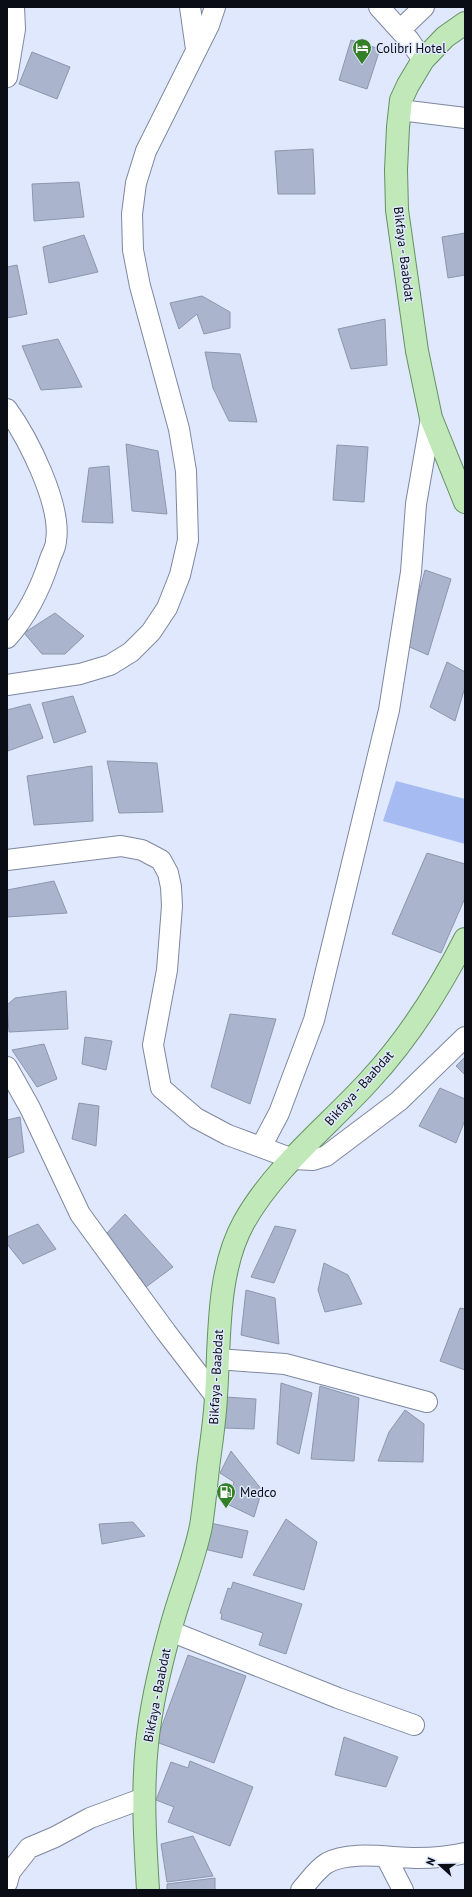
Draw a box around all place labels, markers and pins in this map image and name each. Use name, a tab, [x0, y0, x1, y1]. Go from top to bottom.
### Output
hotel icon: Colibri Hotel	[351, 37, 373, 65]
place label: Colibri Hotel	[376, 40, 446, 57]
fuel station icon: Medco	[215, 1481, 237, 1509]
place label: Medco	[240, 1484, 276, 1501]

